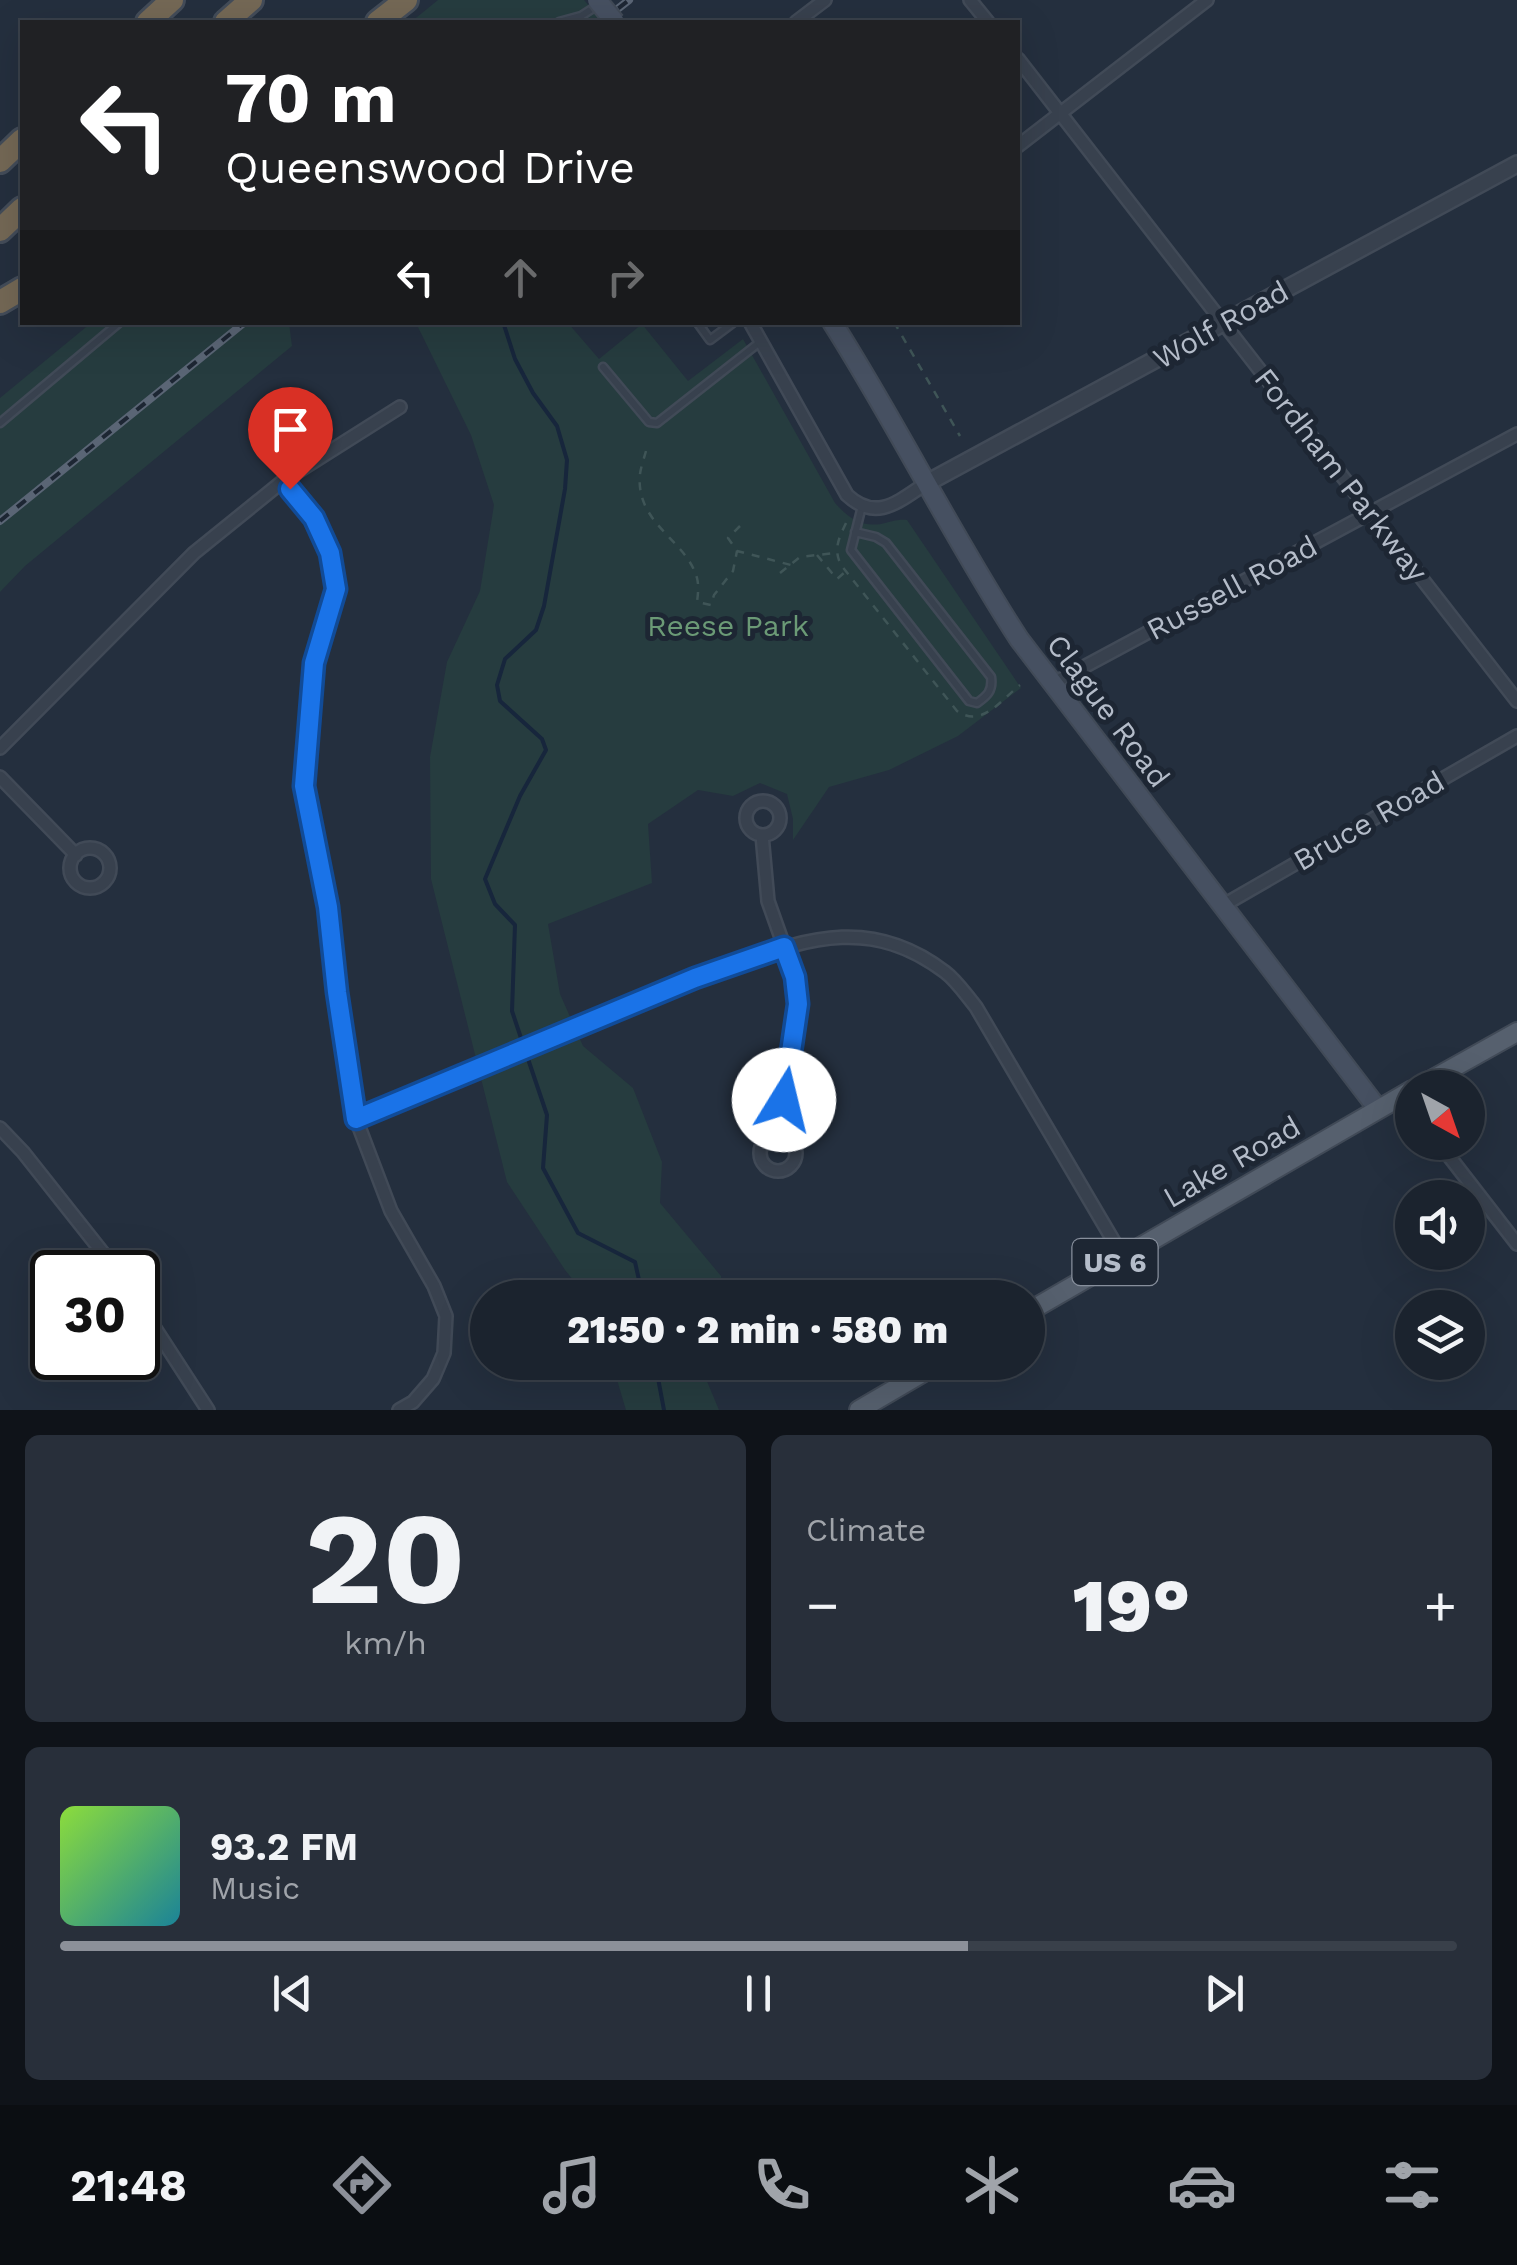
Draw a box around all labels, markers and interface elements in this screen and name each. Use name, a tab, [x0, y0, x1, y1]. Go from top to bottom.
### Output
text: 70 m	[225, 57, 397, 139]
icon: left	[60, 60, 190, 190]
text: Queenswood Drive	[225, 141, 635, 194]
icon: left	[388, 250, 443, 305]
icon: ahead	[493, 250, 548, 305]
icon: right	[598, 250, 653, 305]
street label: Wolf Road	[1147, 273, 1294, 376]
street label: Fordham Parkway	[1247, 361, 1436, 588]
pin	[248, 387, 333, 490]
icon: arrive	[263, 402, 318, 457]
street label: Russell Road	[1141, 528, 1323, 647]
park label: Reese Park	[647, 608, 809, 643]
street label: Clague Road	[1040, 627, 1177, 794]
street label: Bruce Road	[1287, 763, 1450, 878]
position arrow	[732, 1048, 836, 1152]
north arrow	[1395, 1070, 1485, 1160]
map controls	[1395, 1070, 1485, 1380]
street label: Lake Road	[1157, 1108, 1306, 1215]
button: sound	[1395, 1180, 1485, 1270]
road number: US 6	[1072, 1239, 1158, 1285]
speed limit sign: 30	[30, 1250, 160, 1380]
button: layers	[1395, 1290, 1485, 1380]
text: 21:50 · 2 min · 580 m	[567, 1308, 948, 1352]
text: 20	[305, 1482, 466, 1635]
text: Climate	[806, 1511, 926, 1549]
text: 19°	[1073, 1561, 1190, 1649]
text: −	[806, 1573, 839, 1637]
text: +	[1424, 1573, 1457, 1637]
text: km/h	[344, 1624, 427, 1662]
text: 93.2 FM	[210, 1825, 358, 1869]
text: Music	[210, 1869, 300, 1907]
icon: previous	[265, 1966, 320, 2021]
icon: pause	[731, 1966, 786, 2021]
icon: next	[1197, 1966, 1252, 2021]
icon: directions	[327, 2150, 397, 2220]
icon: music	[537, 2150, 607, 2220]
icon: phone	[747, 2150, 817, 2220]
icon: climate	[957, 2150, 1027, 2220]
icon: car	[1167, 2150, 1237, 2220]
icon: filters	[1377, 2150, 1447, 2220]
text: 21:48	[70, 2159, 187, 2212]

